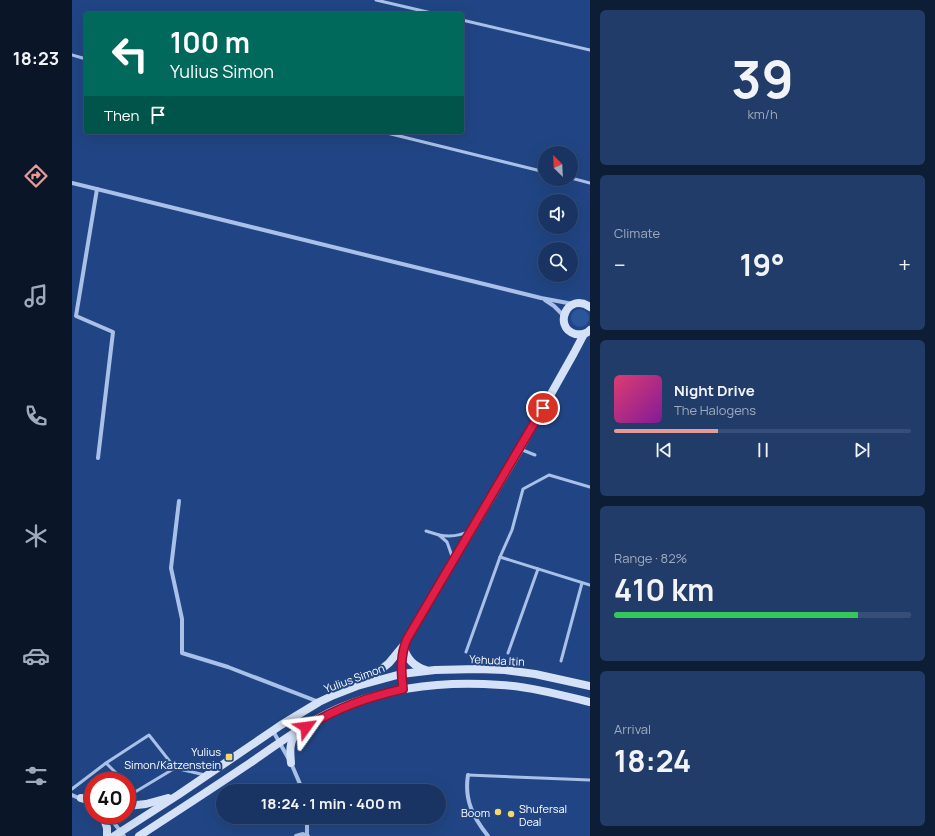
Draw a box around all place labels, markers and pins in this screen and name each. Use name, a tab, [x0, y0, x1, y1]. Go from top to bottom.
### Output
pin	[526, 391, 560, 425]
place label: Yulius Simon/Katzenstein	[124, 744, 221, 772]
marker: Yulius Simon/Katzenstein	[224, 752, 234, 762]
place label: Shufersal Deal	[519, 801, 567, 829]
place label: Boom	[461, 805, 490, 820]
marker: Boom	[493, 807, 503, 817]
marker: Shufersal Deal	[506, 809, 516, 819]

